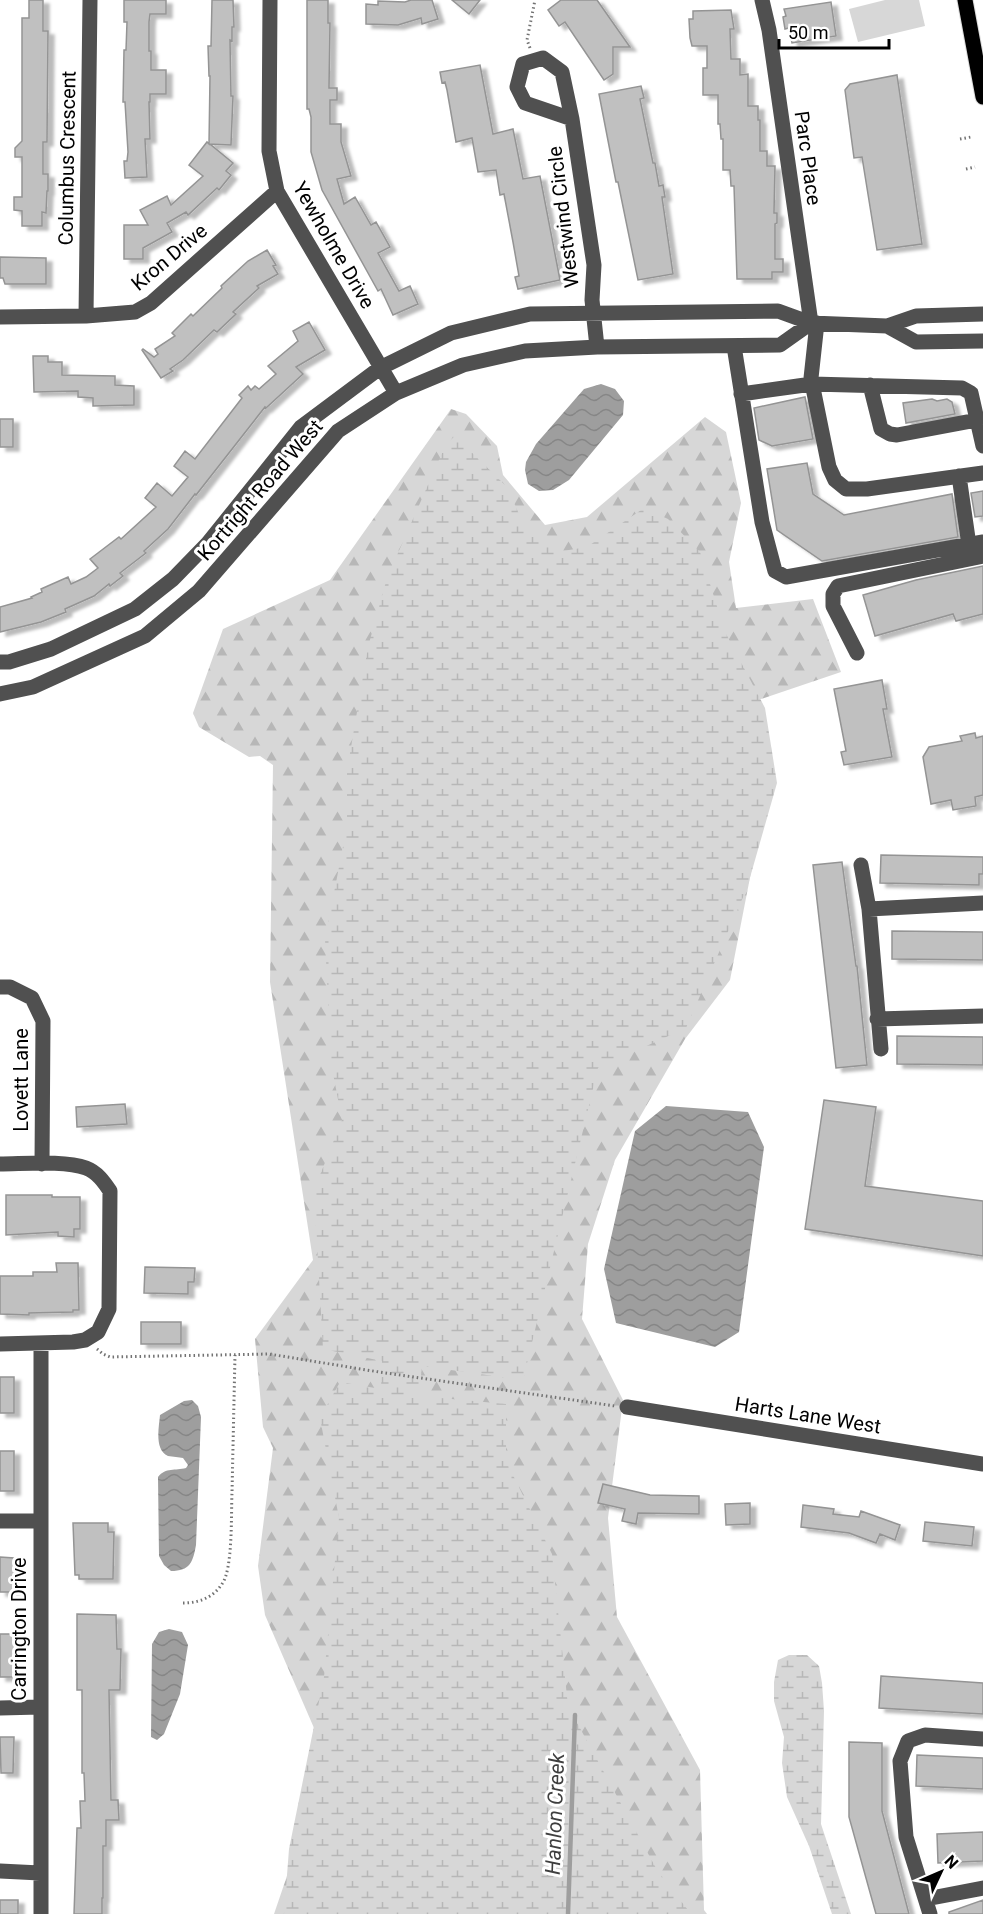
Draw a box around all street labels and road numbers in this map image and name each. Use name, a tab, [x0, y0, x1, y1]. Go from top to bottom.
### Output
street label: Columbus Crescent	[53, 71, 81, 245]
street label: Parc Place	[790, 109, 826, 207]
street label: Westwind Circle	[542, 145, 584, 289]
street label: Yewholme Drive	[288, 177, 380, 313]
street label: Kron Drive	[126, 218, 212, 296]
street label: Kortright Road West	[192, 415, 328, 565]
street label: Lovett Lane	[9, 1028, 33, 1132]
street label: Harts Lane West	[733, 1392, 883, 1438]
street label: Carrington Drive	[7, 1557, 31, 1701]

